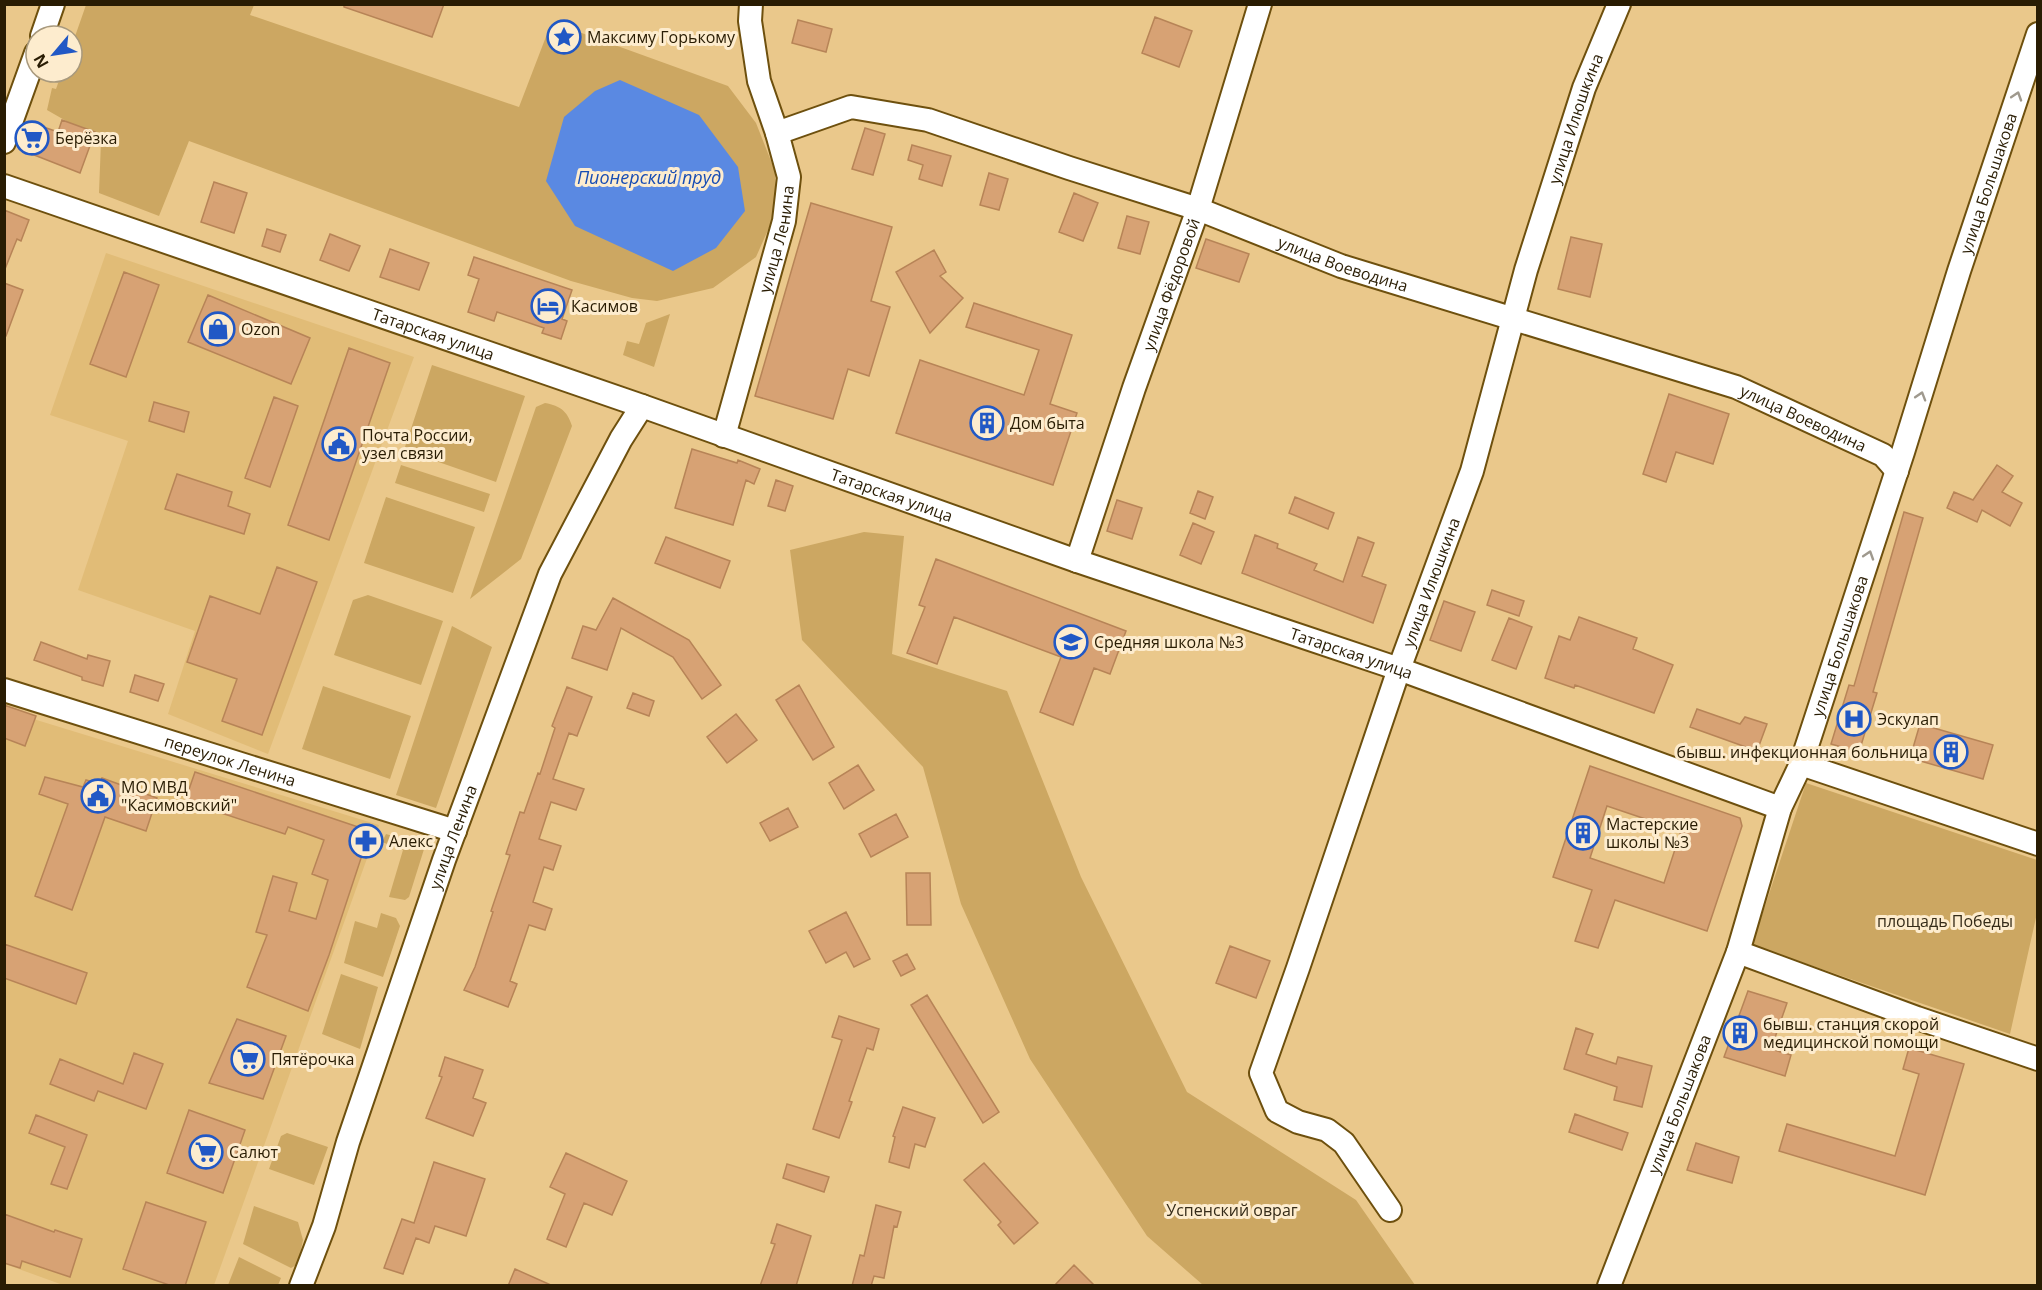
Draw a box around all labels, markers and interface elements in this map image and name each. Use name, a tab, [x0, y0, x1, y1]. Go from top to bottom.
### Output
place icon: Максиму Горькому	[546, 19, 582, 55]
north arrow	[24, 24, 84, 84]
place label: Максиму Горькому	[587, 26, 736, 48]
text: N	[28, 50, 54, 72]
street label: улица Илюшкина	[1543, 50, 1608, 187]
one-way arrow	[2010, 91, 2022, 102]
street label: улица Большакова	[1954, 110, 2022, 257]
supermarket icon: Берёзка	[14, 120, 50, 156]
place label: Берёзка	[55, 127, 117, 149]
water label: Пионерский пруд	[577, 165, 721, 189]
street label: улица Ленина	[753, 184, 799, 295]
street label: улица Фёдоровой	[1137, 215, 1205, 354]
street label: улица Воеводина	[1275, 231, 1411, 297]
hotel icon: Касимов	[530, 288, 566, 324]
place label: Касимов	[571, 295, 638, 317]
street label: Татарская улица	[369, 303, 497, 365]
shop icon: Ozon	[200, 311, 236, 347]
place label: Ozon	[241, 318, 280, 340]
street label: улица Воеводина	[1737, 379, 1870, 457]
one-way arrow	[1914, 391, 1926, 402]
building icon: Дом быта	[969, 405, 1005, 441]
place label: Дом быта	[1010, 412, 1085, 434]
place label: Почта России, узел связи	[362, 424, 473, 464]
public building icon: Почта России, узел связи	[321, 426, 357, 462]
street label: Татарская улица	[828, 463, 956, 527]
street label: улица Илюшкина	[1397, 514, 1465, 650]
one-way arrow	[1862, 550, 1874, 561]
street label: улица Большакова	[1806, 572, 1873, 719]
street label: Татарская улица	[1287, 622, 1416, 684]
school or university icon: Средняя школа №3	[1053, 624, 1089, 660]
place label: Средняя школа №3	[1094, 631, 1244, 653]
hospital icon: Эскулап	[1836, 701, 1872, 737]
place label: Эскулап	[1877, 708, 1939, 730]
street label: переулок Ленина	[162, 730, 299, 792]
building icon: бывш. инфекционная больница	[1933, 734, 1969, 770]
place label: бывш. инфекционная больница	[1677, 741, 1928, 763]
place label: МО МВД "Касимовский"	[121, 776, 237, 816]
public building icon: МО МВД "Касимовский"	[80, 778, 116, 814]
street label: улица Ленина	[424, 782, 482, 892]
place label: Мастерские школы №3	[1606, 813, 1698, 853]
building icon: Мастерские школы №3	[1565, 815, 1601, 851]
pharmacy icon: Алекс	[348, 823, 384, 859]
place label: Алекс	[389, 830, 434, 852]
park label: площадь Победы	[1877, 910, 2013, 932]
place label: бывш. станция скорой медицинской помощи	[1763, 1013, 1939, 1053]
building icon: бывш. станция скорой медицинской помощи	[1722, 1015, 1758, 1051]
street label: улица Большакова	[1642, 1031, 1716, 1177]
supermarket icon: Пятёрочка	[230, 1041, 266, 1077]
place label: Пятёрочка	[271, 1048, 354, 1070]
supermarket icon: Салют	[188, 1134, 224, 1170]
place label: Салют	[229, 1141, 278, 1163]
park label: Успенский овраг	[1166, 1199, 1298, 1221]

